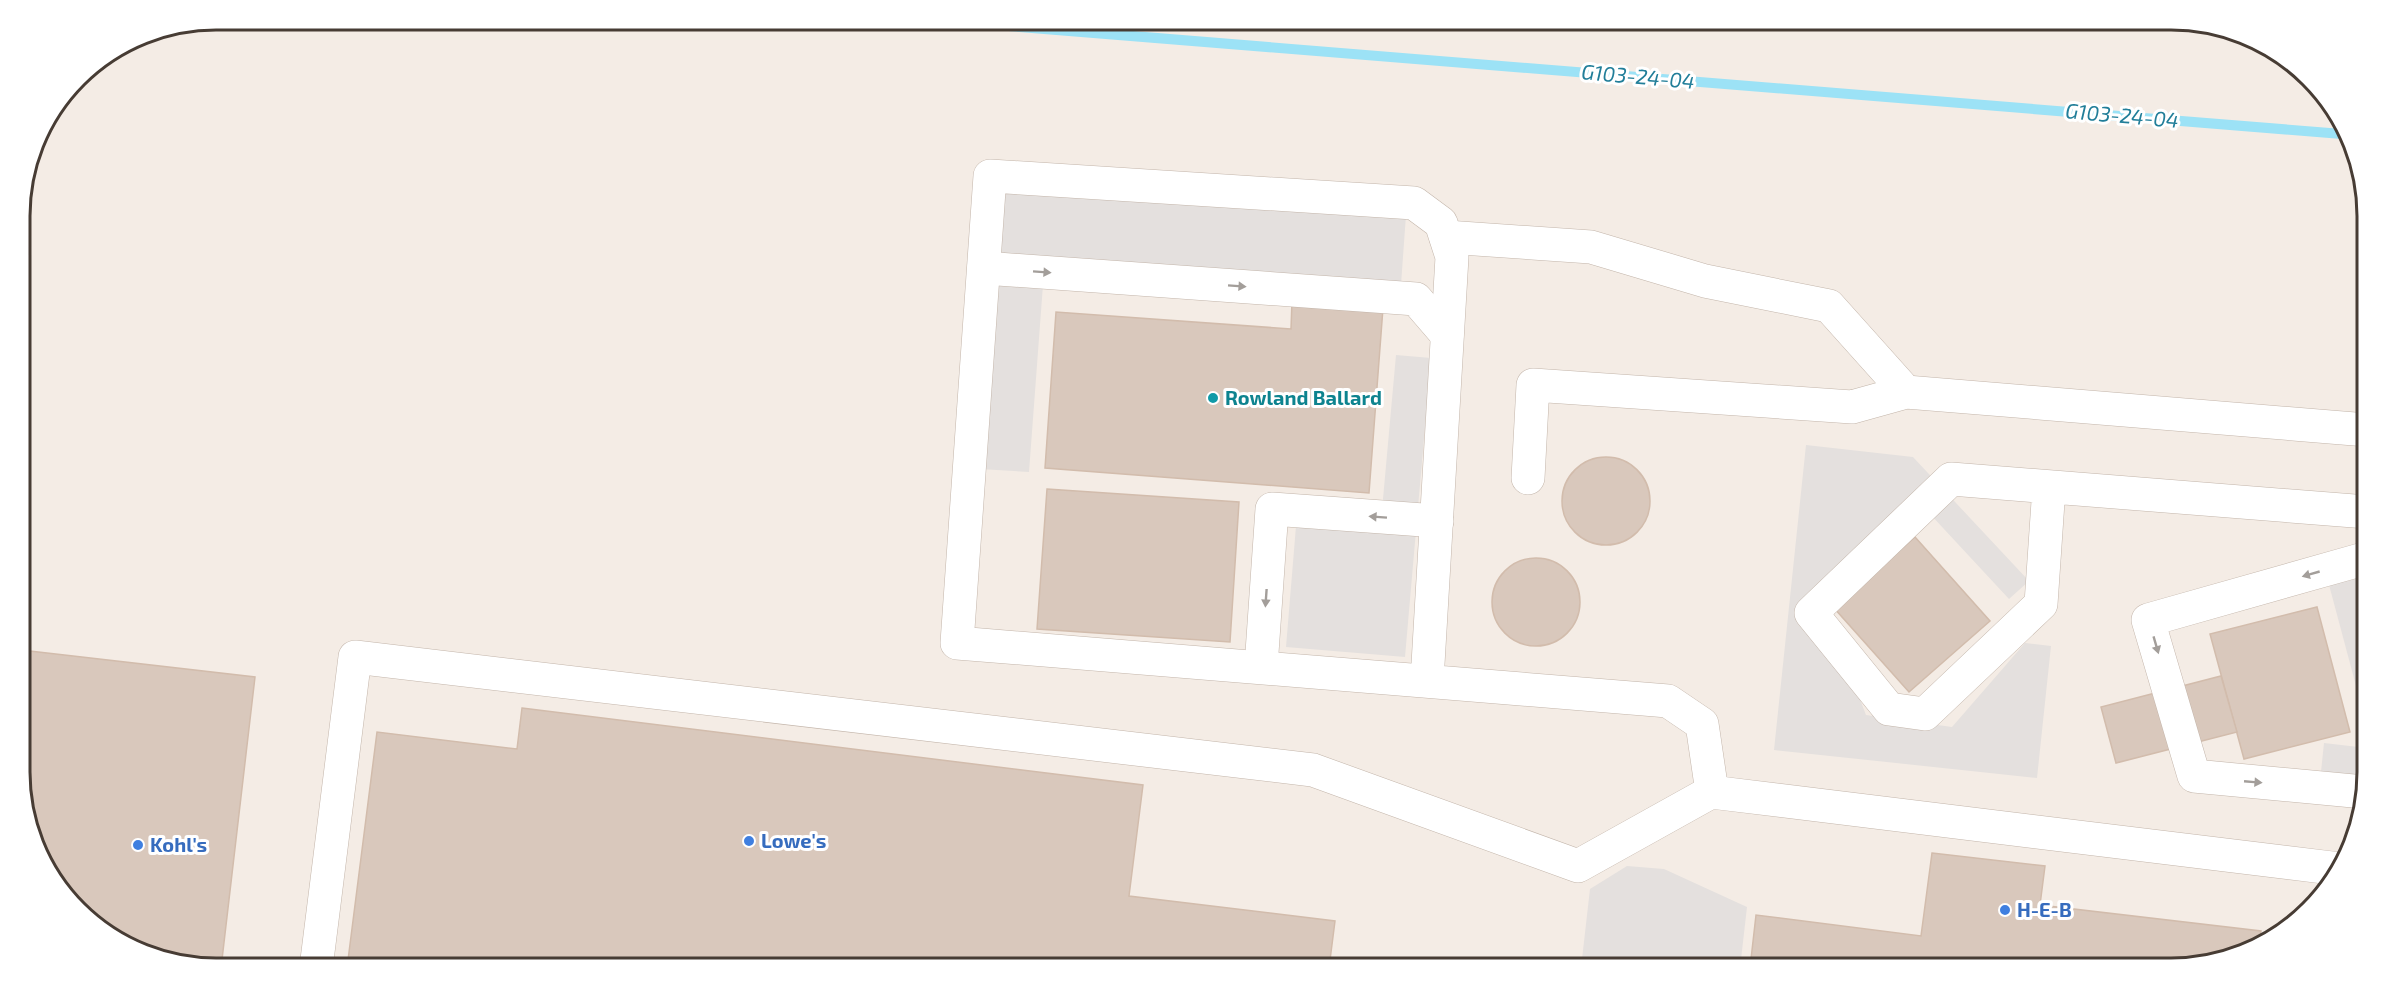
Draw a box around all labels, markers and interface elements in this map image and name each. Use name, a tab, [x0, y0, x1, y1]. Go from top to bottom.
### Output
water label: G103-24-04	[1580, 58, 1696, 93]
water label: G103-24-04	[2064, 97, 2180, 132]
one-way arrow	[1033, 268, 1052, 277]
one-way arrow	[1227, 282, 1246, 291]
place label: Rowland Ballard	[1225, 385, 1382, 409]
marker: Rowland Ballard	[1206, 391, 1220, 405]
one-way arrow	[1369, 512, 1388, 522]
one-way arrow	[2302, 570, 2320, 579]
one-way arrow	[1261, 588, 1271, 607]
one-way arrow	[2152, 637, 2161, 655]
one-way arrow	[2243, 777, 2262, 787]
place label: Lowe's	[761, 828, 826, 852]
place label: Kohl's	[150, 832, 207, 856]
marker: Lowe's	[742, 834, 756, 848]
marker: Kohl's	[131, 838, 145, 852]
place label: H-E-B	[2017, 897, 2072, 921]
marker: H-E-B	[1998, 903, 2012, 917]

